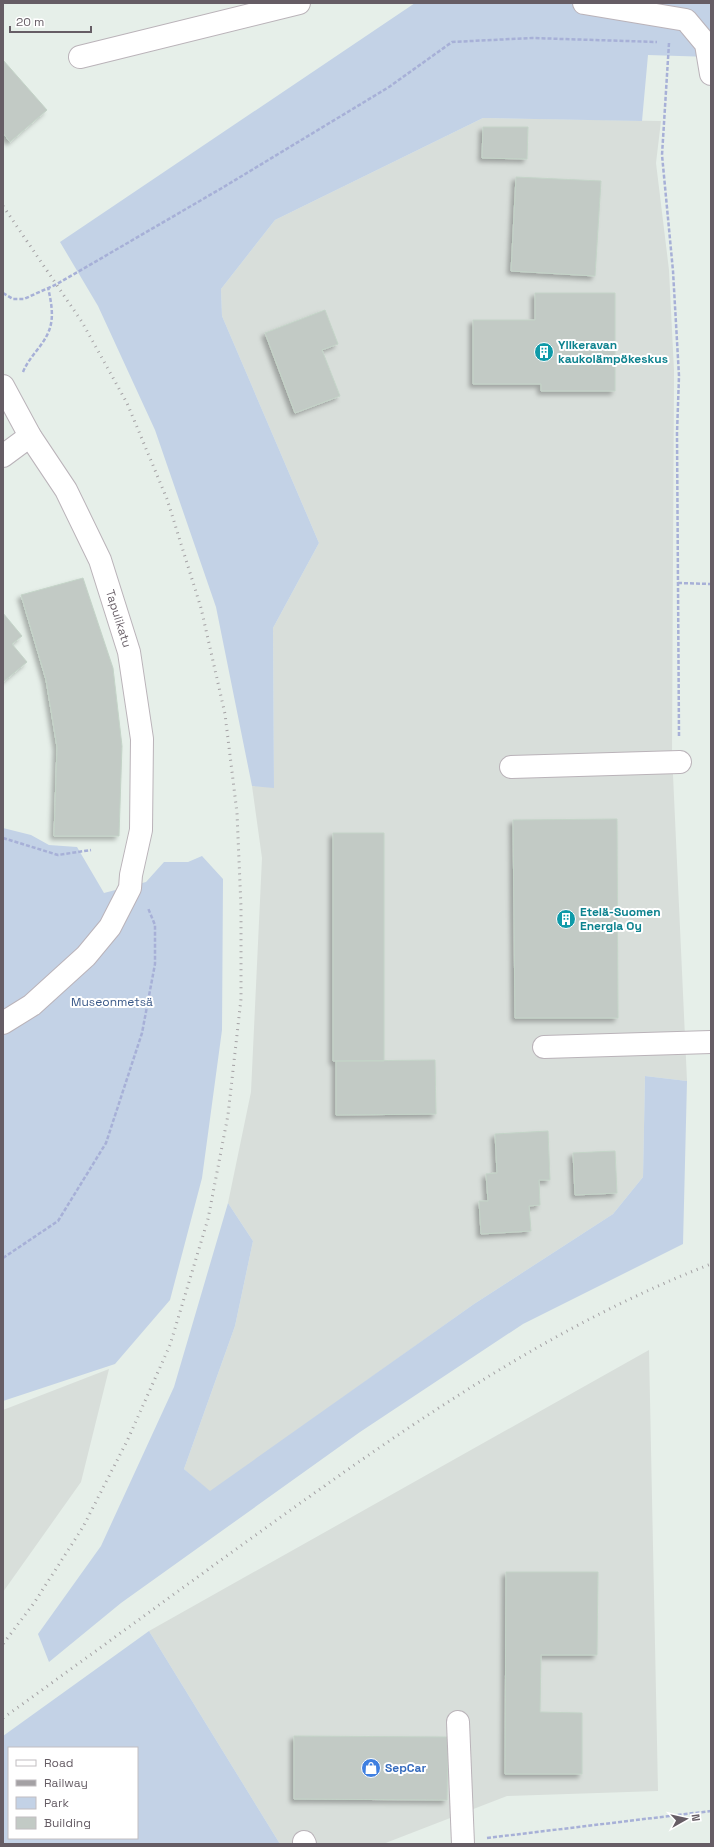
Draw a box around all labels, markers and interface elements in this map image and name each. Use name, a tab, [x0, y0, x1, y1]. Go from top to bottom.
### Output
scale bar	[10, 8, 91, 34]
text: 20 m	[16, 14, 44, 30]
place label: Ylikeravan kaukolämpökeskus	[558, 337, 668, 367]
building icon: Ylikeravan kaukolämpökeskus	[533, 341, 555, 363]
street label: Tapulikatu	[102, 588, 135, 649]
place label: Etelä-Suomen Energia Oy	[580, 904, 661, 934]
building icon: Etelä-Suomen Energia Oy	[555, 908, 577, 930]
park label: Museonmetsä	[71, 994, 153, 1010]
legend	[8, 1747, 138, 1839]
text: Road	[44, 1755, 73, 1771]
shop icon: SepCar	[360, 1757, 382, 1779]
place label: SepCar	[385, 1760, 427, 1776]
text: Railway	[44, 1775, 88, 1791]
text: Park	[44, 1795, 69, 1811]
north arrow	[666, 1799, 706, 1839]
text: N	[688, 1813, 703, 1822]
text: Building	[44, 1815, 91, 1831]

